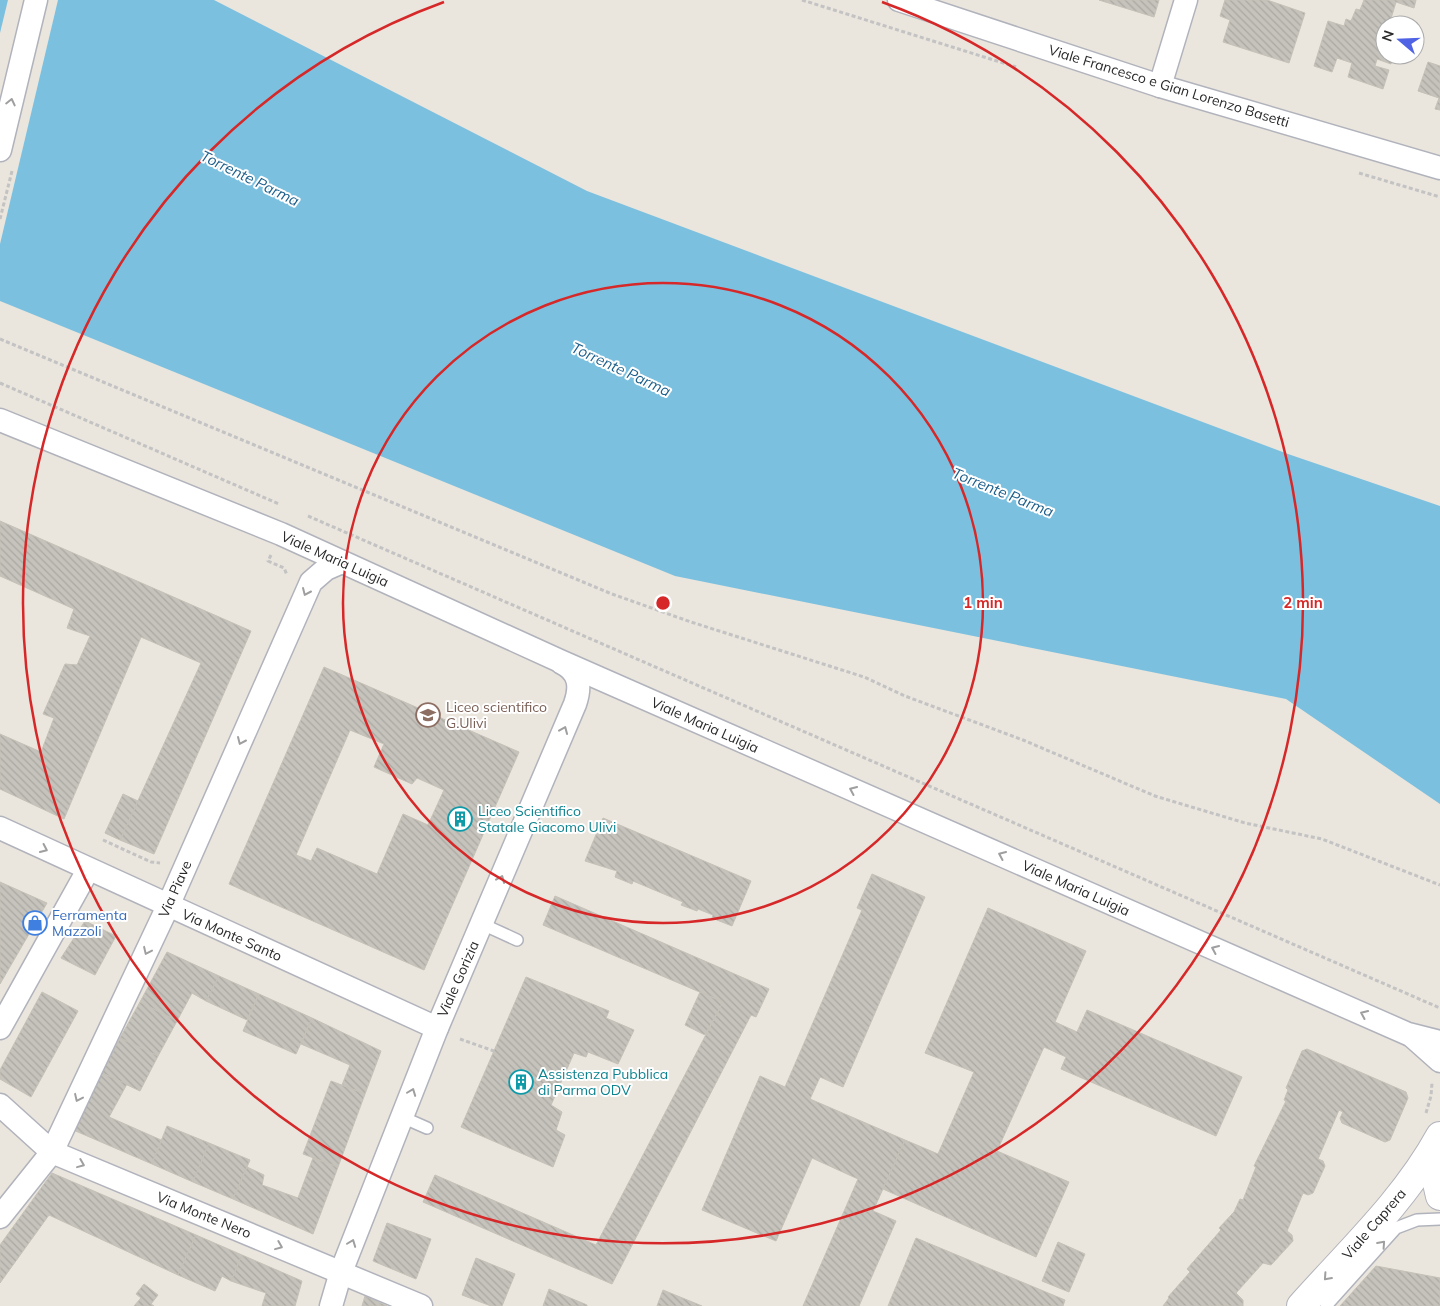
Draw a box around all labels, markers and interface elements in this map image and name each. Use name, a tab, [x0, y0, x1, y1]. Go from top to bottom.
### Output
north arrow	[1375, 15, 1425, 65]
text: N	[1377, 28, 1398, 44]
street label: Viale Francesco e Gian Lorenzo Basetti	[1046, 41, 1292, 131]
one-way arrow	[5, 98, 16, 107]
water label: Torrente Parma	[198, 146, 302, 210]
water label: Torrente Parma	[568, 338, 674, 400]
water label: Torrente Parma	[950, 463, 1056, 521]
street label: Viale Maria Luigia	[278, 527, 392, 591]
one-way arrow	[302, 587, 313, 596]
text: 1 min	[963, 593, 1003, 612]
text: 2 min	[1283, 593, 1323, 612]
centre of rings	[654, 594, 672, 612]
street label: Viale Maria Luigia	[648, 693, 762, 757]
place label: Liceo scientifico G.Ulivi	[446, 698, 547, 732]
school or university icon: Liceo scientifico G.Ulivi	[415, 702, 441, 728]
one-way arrow	[559, 726, 569, 734]
one-way arrow	[236, 736, 247, 745]
one-way arrow	[849, 785, 858, 796]
place label: Liceo Scientifico Statale Giacomo Ulivi	[478, 802, 616, 836]
building icon: Liceo Scientifico Statale Giacomo Ulivi	[447, 806, 473, 832]
one-way arrow	[39, 843, 48, 853]
one-way arrow	[998, 851, 1007, 862]
street label: Viale Maria Luigia	[1019, 856, 1133, 920]
street label: Via Piave	[154, 858, 196, 920]
one-way arrow	[495, 875, 506, 884]
street label: Via Monte Santo	[179, 905, 285, 965]
place label: Ferramenta Mazzoli	[52, 906, 127, 940]
shop icon: Ferramenta Mazzoli	[22, 910, 48, 936]
street label: Viale Gorizia	[433, 938, 483, 1020]
one-way arrow	[1211, 944, 1220, 955]
one-way arrow	[143, 946, 153, 955]
one-way arrow	[1360, 1010, 1369, 1021]
place label: Assistenza Pubblica di Parma ODV	[538, 1065, 668, 1099]
building icon: Assistenza Pubblica di Parma ODV	[508, 1069, 534, 1095]
one-way arrow	[405, 1088, 416, 1097]
one-way arrow	[74, 1093, 84, 1102]
one-way arrow	[76, 1158, 85, 1169]
street label: Viale Caprera	[1338, 1185, 1410, 1263]
street label: Via Monte Nero	[154, 1188, 254, 1242]
one-way arrow	[346, 1240, 356, 1248]
one-way arrow	[1376, 1240, 1385, 1249]
one-way arrow	[275, 1241, 283, 1251]
one-way arrow	[1324, 1272, 1333, 1281]

